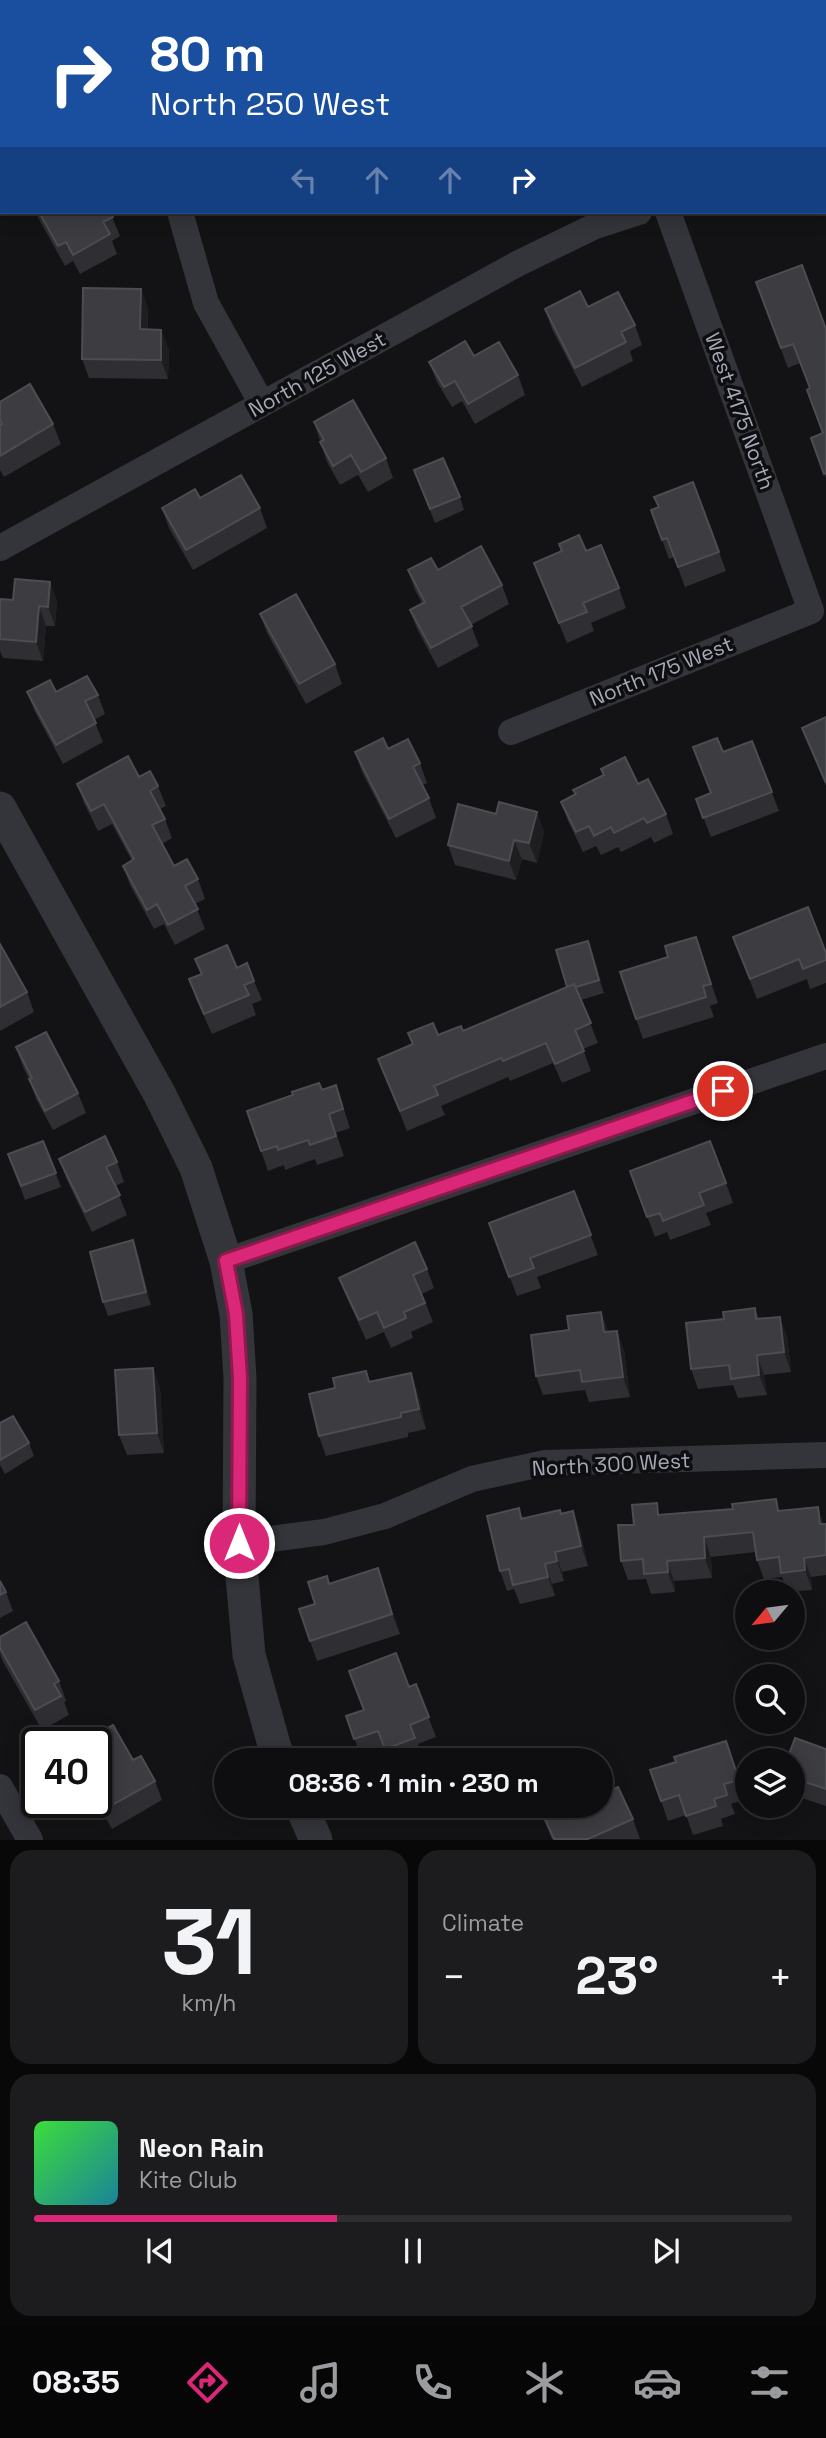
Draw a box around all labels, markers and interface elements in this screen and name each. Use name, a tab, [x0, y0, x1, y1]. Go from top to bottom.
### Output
text: 80 m	[150, 23, 265, 85]
icon: right	[35, 28, 126, 119]
text: North 250 West	[150, 84, 390, 124]
icon: left	[285, 161, 323, 199]
icon: ahead	[358, 161, 396, 199]
icon: ahead	[431, 161, 469, 199]
icon: right	[504, 161, 542, 199]
street label: North 125 West	[244, 325, 390, 423]
street label: West 4175 North	[699, 329, 781, 493]
street label: North 175 West	[585, 630, 737, 712]
pin	[693, 1061, 753, 1121]
icon: arrive	[704, 1072, 742, 1110]
street label: North 300 West	[531, 1446, 691, 1482]
position arrow	[202, 1506, 276, 1580]
north arrow	[735, 1580, 805, 1650]
map controls	[735, 1580, 805, 1818]
button: search	[735, 1664, 805, 1734]
speed limit sign: 40	[21, 1727, 112, 1818]
button: layers	[735, 1748, 805, 1818]
text: 08:36 · 1 min · 230 m	[288, 1766, 539, 1800]
text: 31	[162, 1884, 256, 2001]
text: Climate	[442, 1908, 524, 1938]
text: 23°	[576, 1943, 659, 2009]
text: −	[442, 1953, 466, 2001]
text: +	[768, 1953, 792, 2001]
text: km/h	[182, 1988, 236, 2018]
text: Neon Rain	[139, 2131, 264, 2165]
text: Kite Club	[139, 2165, 238, 2195]
icon: previous	[141, 2232, 179, 2270]
icon: pause	[394, 2232, 432, 2270]
icon: next	[647, 2232, 685, 2270]
icon: directions	[183, 2358, 232, 2407]
icon: music	[296, 2358, 345, 2407]
icon: phone	[408, 2358, 457, 2407]
icon: climate	[520, 2358, 569, 2407]
icon: car	[633, 2358, 682, 2407]
icon: filters	[745, 2358, 794, 2407]
text: 08:35	[32, 2362, 120, 2402]

